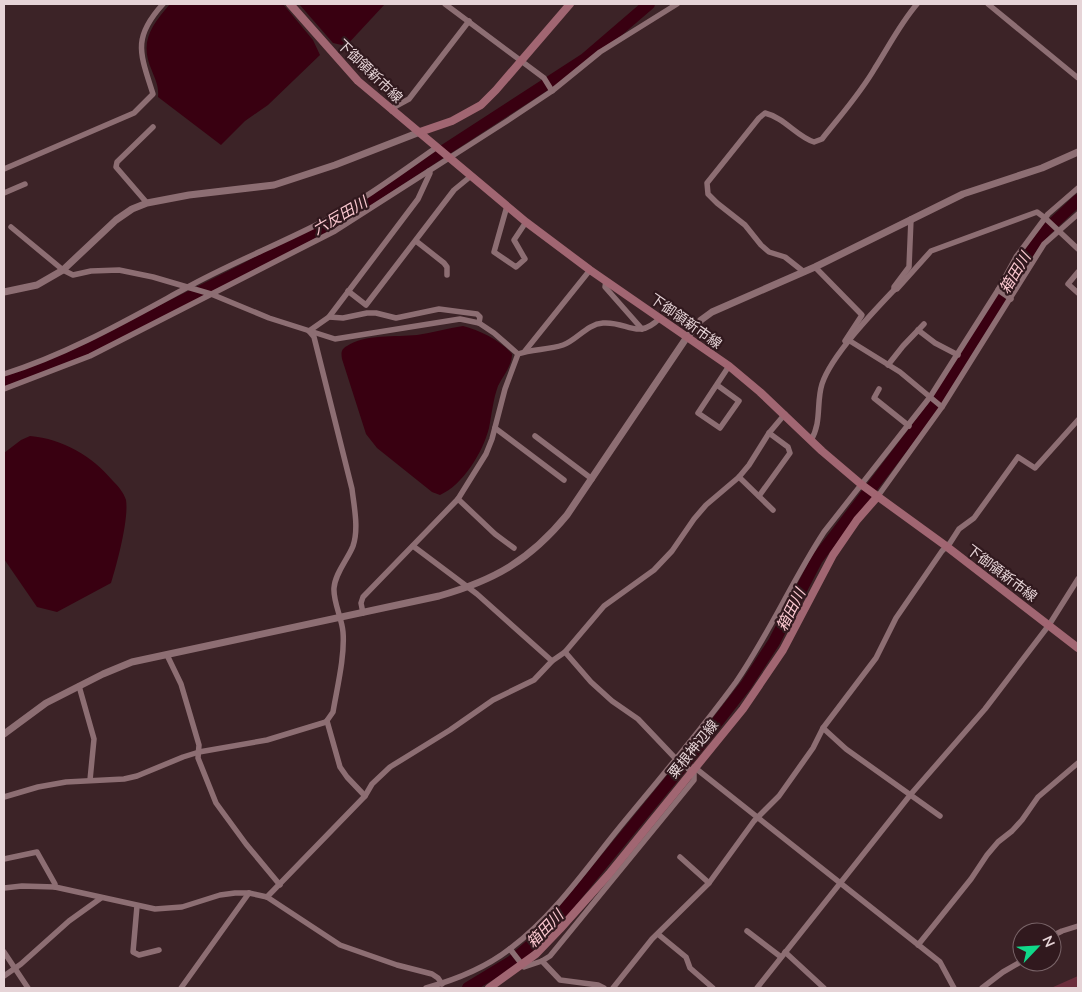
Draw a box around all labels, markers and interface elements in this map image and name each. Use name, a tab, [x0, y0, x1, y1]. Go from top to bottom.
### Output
street label: 下御領新市線	[334, 35, 406, 107]
water label: 六反田川	[309, 191, 372, 239]
water label: 箱田川	[995, 247, 1035, 297]
street label: 下御領新市線	[646, 290, 726, 352]
street label: 下御領新市線	[963, 541, 1041, 605]
water label: 箱田川	[772, 584, 810, 634]
street label: 粟根神辺線	[664, 716, 722, 782]
water label: 箱田川	[522, 904, 568, 951]
north arrow	[1012, 922, 1062, 972]
text: N	[1038, 933, 1059, 950]

